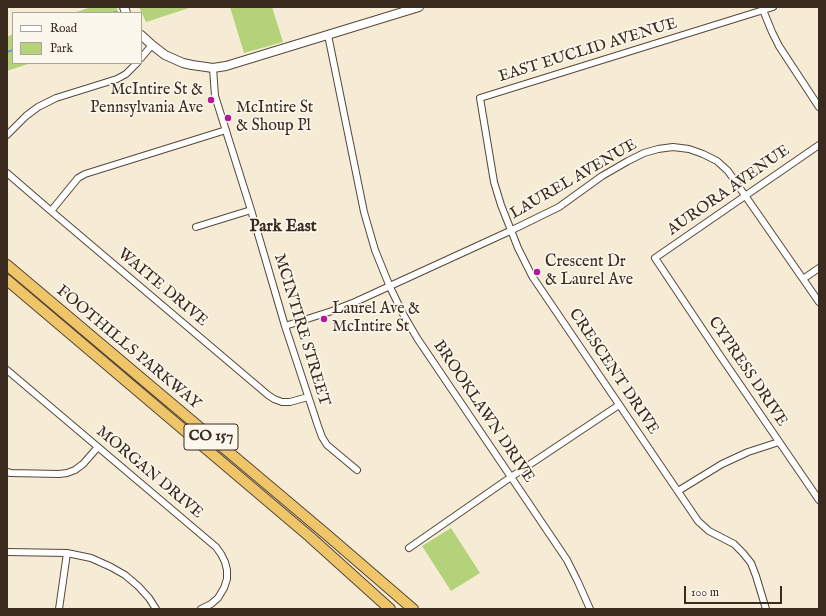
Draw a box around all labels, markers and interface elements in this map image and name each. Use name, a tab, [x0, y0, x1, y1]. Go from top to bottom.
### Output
legend	[12, 12, 142, 64]
street label: EAST EUCLID AVENUE	[496, 15, 680, 87]
text: Road	[50, 21, 77, 36]
text: Park	[50, 41, 73, 56]
place label: McIntire St & Pennsylvania Ave	[90, 81, 203, 119]
marker: McIntire St & Pennsylvania Ave	[206, 95, 216, 105]
place label: McIntire St & Shoup Pl	[236, 99, 313, 137]
marker: McIntire St & Shoup Pl	[223, 113, 233, 123]
street label: LAUREL AVENUE	[507, 136, 641, 224]
street label: AURORA AVENUE	[664, 142, 794, 240]
district label: Park East	[250, 218, 316, 238]
street label: WAITE DRIVE	[113, 245, 211, 331]
street label: MCINTIRE STREET	[269, 252, 333, 408]
place label: Crescent Dr & Laurel Ave	[545, 253, 633, 291]
marker: Crescent Dr & Laurel Ave	[532, 267, 542, 277]
street label: FOOTHILLS PARKWAY	[52, 282, 204, 414]
place label: Laurel Ave & McIntire St	[332, 300, 420, 338]
street label: CRESCENT DRIVE	[564, 305, 662, 439]
marker: Laurel Ave & McIntire St	[319, 314, 329, 324]
street label: CYPRESS DRIVE	[703, 314, 791, 430]
street label: BROOKLAWN DRIVE	[428, 337, 538, 487]
street label: MORGAN DRIVE	[92, 423, 206, 523]
road number: CO 157	[184, 424, 238, 450]
scale bar	[686, 578, 784, 604]
text: 100 m	[691, 585, 719, 600]

